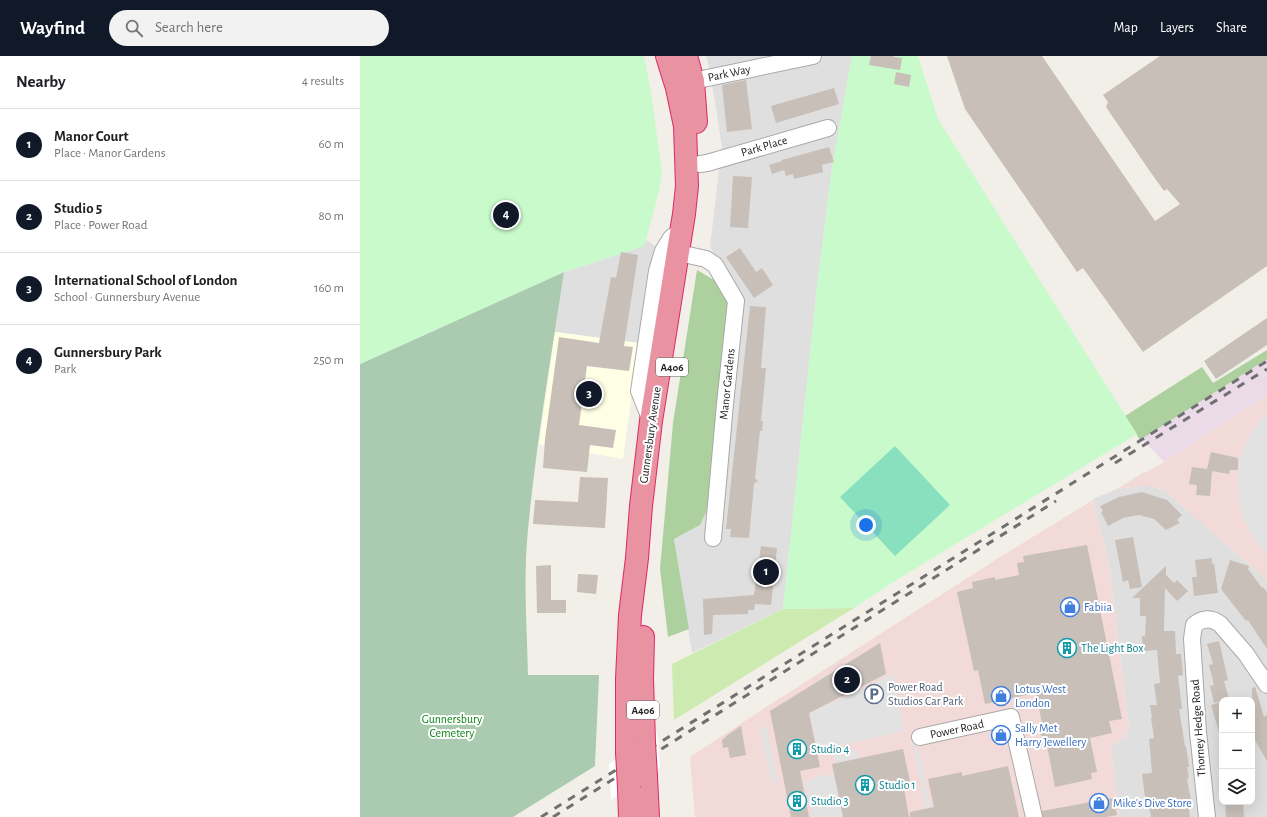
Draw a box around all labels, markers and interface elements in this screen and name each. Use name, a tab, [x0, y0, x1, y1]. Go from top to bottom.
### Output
search box	[109, 10, 389, 46]
icon: search	[123, 17, 145, 39]
text: Wayfind	[20, 19, 85, 38]
text: Search here	[155, 20, 223, 35]
text: Map	[1113, 21, 1138, 35]
text: Layers	[1160, 21, 1194, 35]
text: Share	[1216, 21, 1247, 35]
street label: Park Way	[707, 63, 752, 84]
text: Nearby	[16, 73, 66, 90]
text: 4 results	[302, 75, 344, 88]
text: Manor Court	[54, 129, 129, 144]
street label: Park Place	[739, 134, 789, 158]
text: 1	[27, 138, 31, 151]
text: 60 m	[318, 138, 344, 151]
text: Place · Manor Gardens	[54, 147, 166, 160]
pin: 4	[493, 200, 519, 230]
text: Studio 5	[54, 201, 102, 216]
text: 2	[26, 210, 32, 223]
text: 80 m	[318, 210, 344, 223]
text: Place · Power Road	[54, 219, 147, 232]
text: International School of London	[54, 273, 237, 288]
text: 3	[26, 282, 32, 295]
text: 160 m	[314, 282, 344, 295]
text: School · Gunnersbury Avenue	[54, 291, 200, 304]
text: Gunnersbury Park	[54, 345, 162, 360]
street label: Manor Gardens	[717, 348, 737, 420]
text: 4	[26, 354, 32, 367]
text: 250 m	[313, 354, 344, 367]
road number: A406	[656, 358, 688, 376]
text: Park	[54, 363, 76, 376]
pin: 3	[576, 379, 602, 409]
street label: Gunnersbury Avenue	[637, 386, 664, 484]
your location	[856, 515, 876, 535]
pin: 1	[753, 557, 779, 587]
shop icon: Fabiia	[1059, 596, 1081, 618]
place label: Fabiia	[1084, 601, 1112, 613]
building icon: The Light Box	[1056, 637, 1078, 659]
place label: The Light Box	[1081, 642, 1144, 654]
pin: 2	[834, 665, 860, 695]
street label: Thorney Hedge Road	[1189, 679, 1208, 777]
place label: Power Road Studios Car Park	[888, 681, 964, 707]
parking icon: Power Road Studios Car Park	[863, 683, 885, 705]
place label: Lotus West London	[1015, 683, 1066, 709]
shop icon: Lotus West London	[990, 685, 1012, 707]
map controls	[1219, 697, 1255, 805]
button: +	[1219, 697, 1255, 733]
road number: A406	[627, 701, 659, 719]
park label: Gunnersbury Cemetery	[422, 713, 482, 740]
street label: Power Road	[929, 717, 985, 741]
place label: Sally Met Harry Jewellery	[1015, 722, 1086, 749]
shop icon: Sally Met Harry Jewellery	[990, 724, 1012, 746]
button: −	[1219, 733, 1255, 769]
building icon: Studio 4	[786, 738, 808, 760]
place label: Studio 4	[811, 743, 850, 755]
button: layers	[1219, 769, 1255, 805]
building icon: Studio 1	[854, 774, 876, 796]
place label: Studio 1	[879, 779, 916, 791]
building icon: Studio 3	[786, 790, 808, 812]
shop icon: Mike's Dive Store	[1088, 792, 1110, 814]
place label: Studio 3	[811, 795, 849, 807]
place label: Mike's Dive Store	[1113, 797, 1192, 809]

